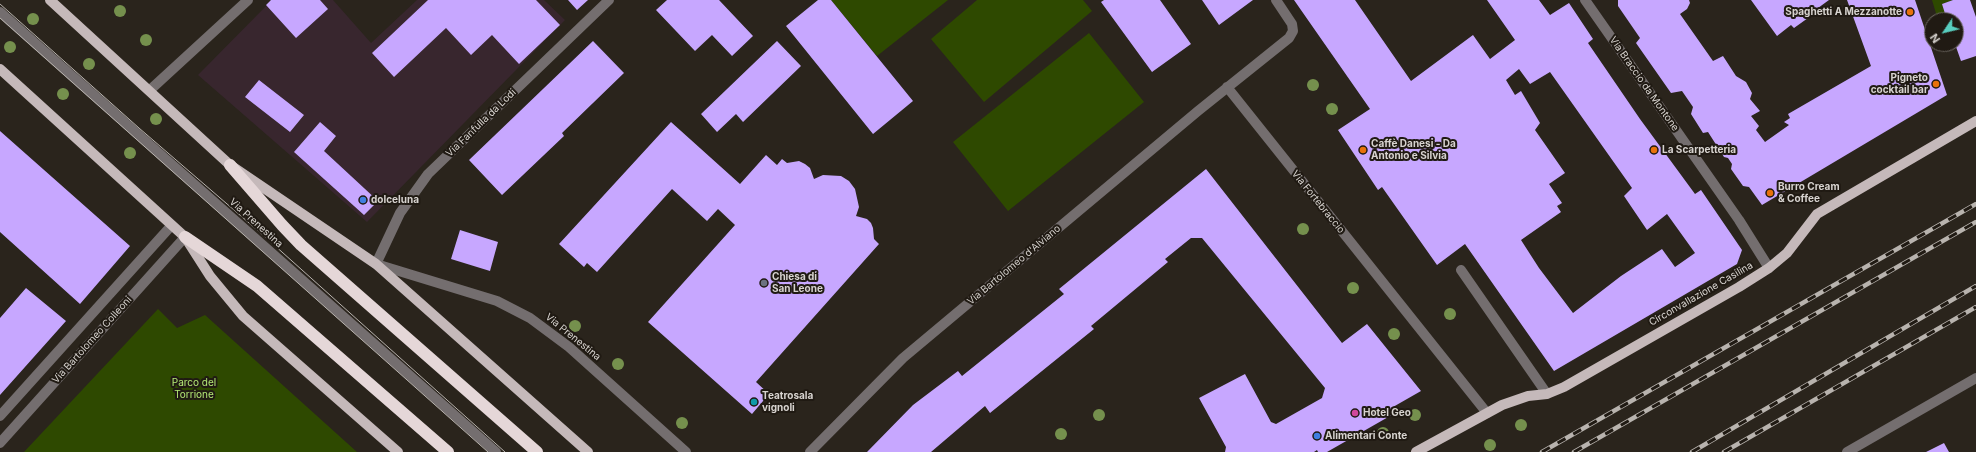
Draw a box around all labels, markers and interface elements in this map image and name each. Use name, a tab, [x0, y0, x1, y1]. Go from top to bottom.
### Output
place label: Spaghetti A Mezzanotte	[1785, 6, 1902, 18]
marker: Spaghetti A Mezzanotte	[1905, 7, 1915, 17]
north arrow	[1924, 12, 1964, 52]
text: N	[1927, 31, 1943, 46]
street label: Via Braccio da Montone	[1607, 34, 1681, 134]
place label: Pigneto cocktail bar	[1871, 72, 1928, 96]
marker: Pigneto cocktail bar	[1931, 79, 1941, 89]
street label: Via Fanfulla da Lodi	[444, 87, 518, 159]
place label: Caffè Danesi - Da Antonio e Silvia	[1371, 138, 1456, 162]
place label: La Scarpetteria	[1662, 144, 1736, 156]
marker: Caffè Danesi - Da Antonio e Silvia	[1358, 145, 1368, 155]
marker: La Scarpetteria	[1649, 145, 1659, 155]
street label: Via Fortebraccio	[1289, 168, 1347, 236]
place label: Burro Cream & Coffee	[1778, 181, 1840, 204]
marker: Burro Cream & Coffee	[1765, 188, 1775, 198]
place label: dolceluna	[371, 194, 419, 206]
marker: dolceluna	[358, 195, 368, 205]
street label: Via Prenestina	[227, 196, 285, 250]
street label: Via Bartolomeo d'Alviano	[965, 222, 1063, 308]
street label: Circonvallazione Casilina	[1647, 259, 1755, 329]
place label: Chiesa di San Leone	[772, 271, 823, 294]
marker: Chiesa di San Leone	[759, 278, 769, 288]
street label: Via Bartolomeo Colleoni	[50, 294, 134, 386]
street label: Via Prenestina	[543, 311, 603, 363]
park label: Parco del Torrione	[172, 377, 216, 400]
place label: Teatrosala vignoli	[762, 390, 813, 414]
marker: Teatrosala vignoli	[749, 397, 759, 407]
place label: Hotel Geo	[1363, 407, 1411, 419]
marker: Hotel Geo	[1350, 408, 1360, 418]
place label: Alimentari Conte	[1325, 430, 1407, 442]
marker: Alimentari Conte	[1312, 431, 1322, 441]

